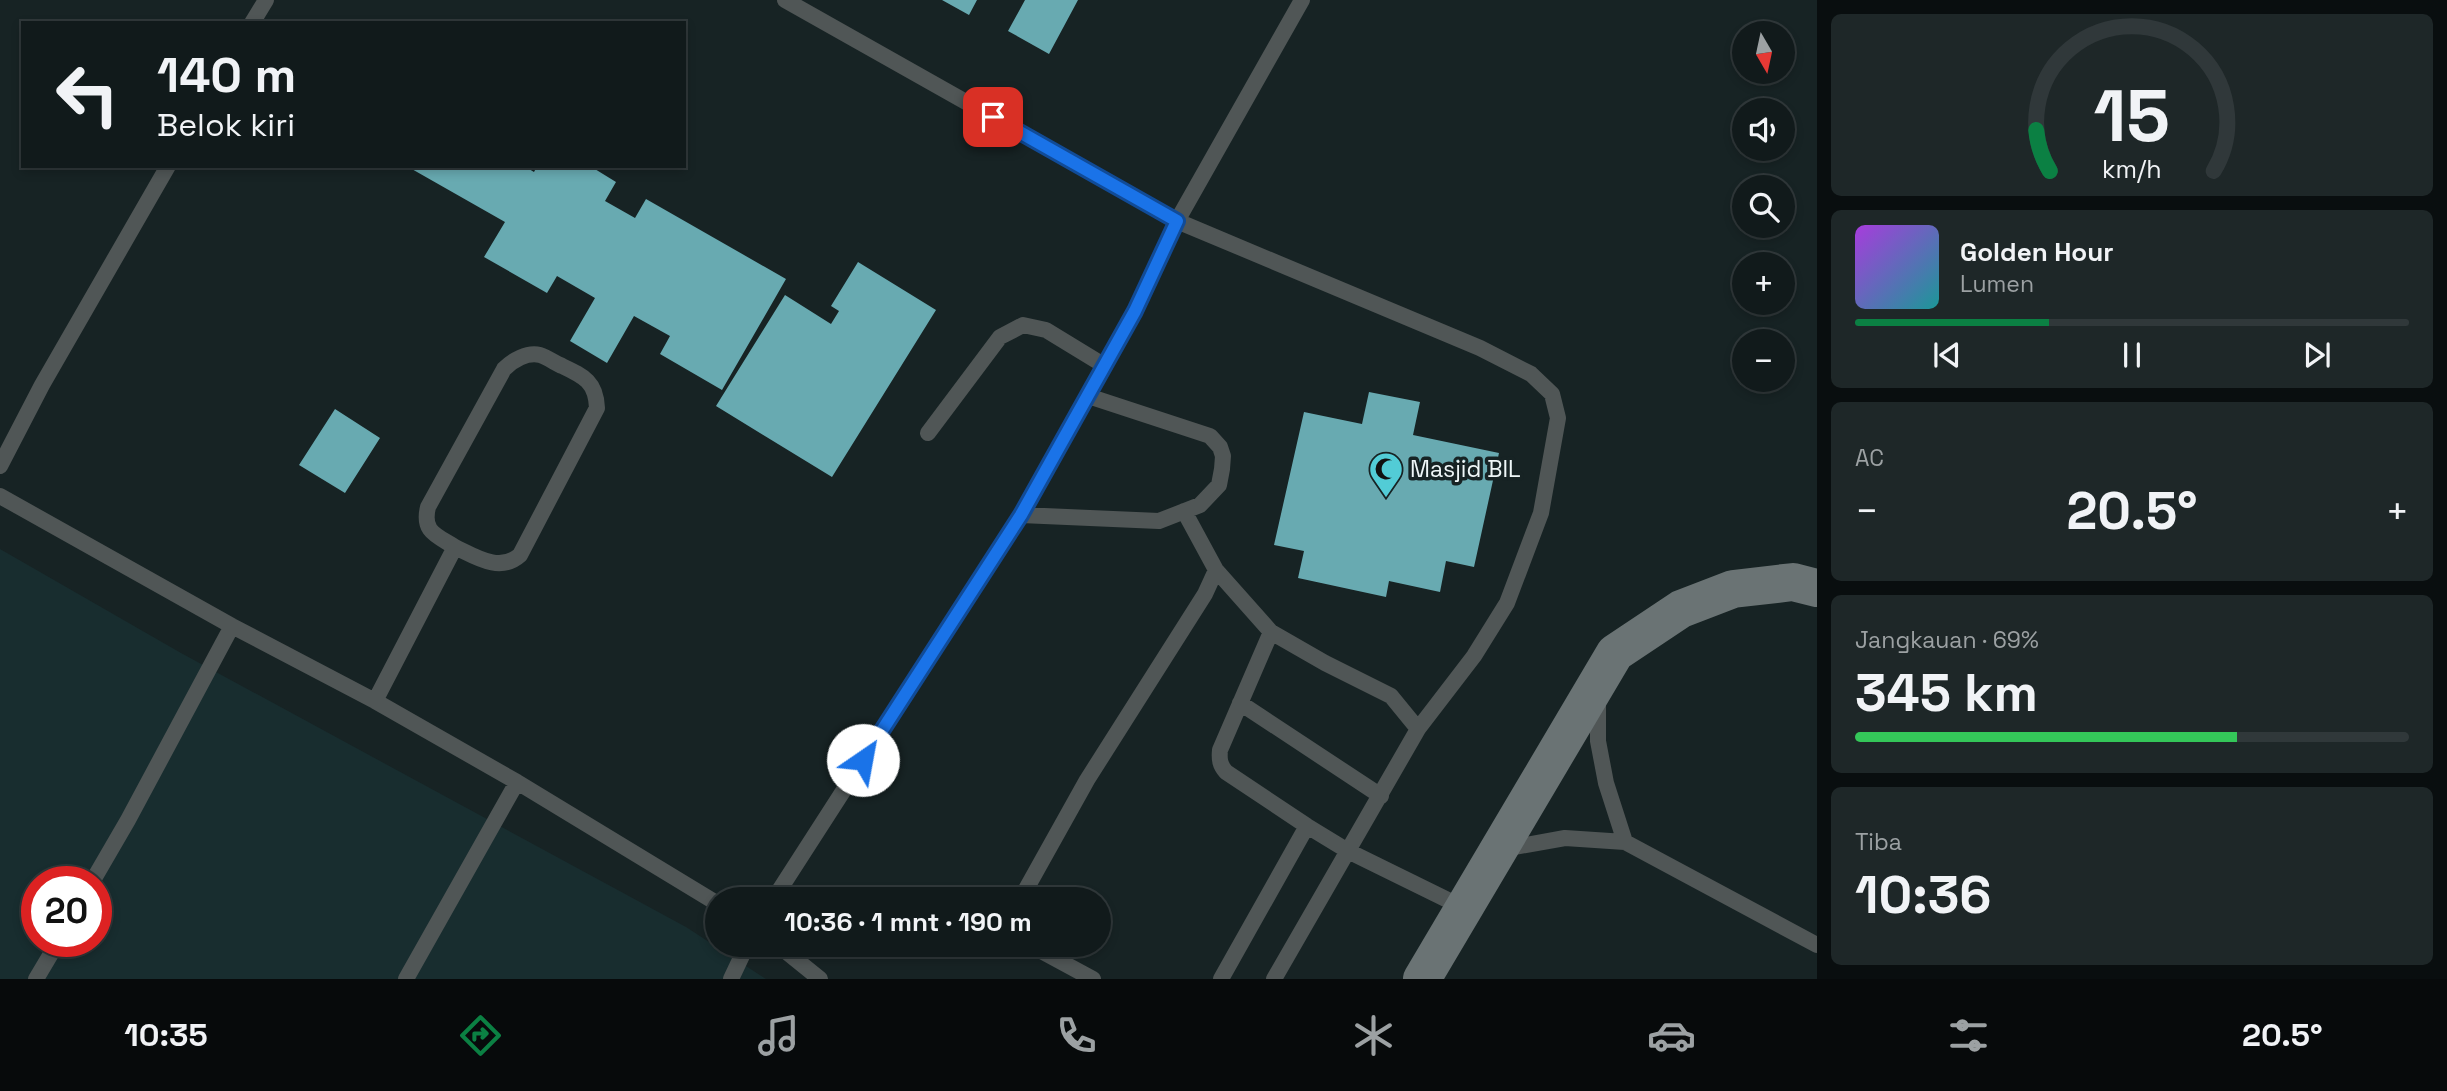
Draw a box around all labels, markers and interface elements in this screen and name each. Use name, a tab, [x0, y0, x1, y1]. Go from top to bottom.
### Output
north arrow	[1732, 21, 1796, 84]
map controls	[1732, 21, 1795, 392]
text: 140 m	[157, 44, 296, 106]
icon: left	[42, 49, 133, 140]
text: 15	[2094, 69, 2170, 162]
pin	[963, 87, 1023, 147]
icon: arrive	[974, 98, 1012, 136]
button: sound	[1732, 98, 1795, 161]
text: Belok kiri	[157, 105, 295, 145]
text: km/h	[2102, 153, 2162, 185]
button: search	[1732, 175, 1795, 238]
text: Golden Hour	[1960, 235, 2114, 269]
button: +	[1732, 252, 1795, 315]
text: Lumen	[1960, 269, 2034, 299]
button: −	[1732, 329, 1795, 392]
icon: previous	[1928, 336, 1966, 374]
icon: pause	[2113, 336, 2151, 374]
icon: next	[2298, 336, 2336, 374]
text: AC	[1855, 443, 1884, 473]
mosque icon: Masjid BIL	[1367, 450, 1405, 499]
place label: Masjid BIL	[1410, 454, 1521, 484]
text: 20.5°	[2066, 478, 2198, 544]
text: −	[1855, 487, 1879, 535]
text: +	[2385, 487, 2409, 535]
text: Jangkauan · 69%	[1855, 625, 2039, 655]
text: 345 km	[1855, 660, 2038, 726]
position arrow	[826, 723, 900, 797]
text: Tiba	[1855, 827, 1902, 857]
text: 10:36	[1855, 862, 1991, 928]
speed limit sign: 20	[21, 866, 112, 957]
text: 10:36 · 1 mnt · 190 m	[784, 905, 1032, 939]
icon: directions	[456, 1011, 505, 1060]
icon: music	[754, 1011, 803, 1060]
icon: phone	[1052, 1011, 1101, 1060]
icon: climate	[1349, 1011, 1398, 1060]
icon: car	[1647, 1011, 1696, 1060]
icon: filters	[1944, 1011, 1993, 1060]
text: 10:35	[124, 1015, 208, 1055]
text: 20.5°	[2242, 1015, 2323, 1055]

